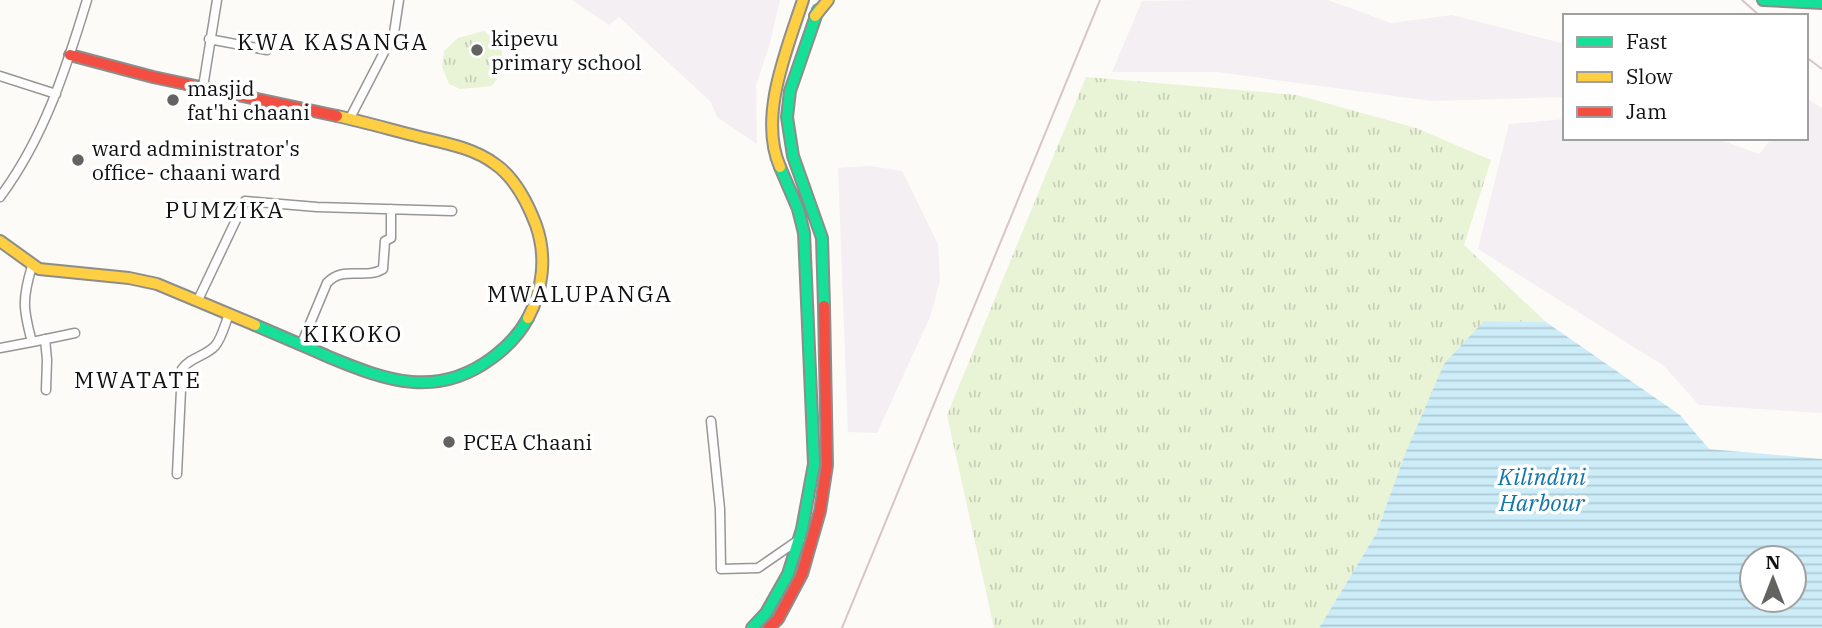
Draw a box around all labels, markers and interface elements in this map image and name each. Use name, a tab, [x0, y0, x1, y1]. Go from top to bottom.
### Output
legend	[1563, 14, 1808, 140]
place label: kipevu primary school	[491, 24, 642, 76]
district label: KWA KASANGA	[237, 26, 429, 56]
text: Fast	[1626, 27, 1667, 55]
marker: kipevu primary school	[469, 42, 485, 58]
text: Slow	[1626, 62, 1673, 90]
place label: masjid fat'hi chaani	[187, 74, 310, 126]
marker: masjid fat'hi chaani	[165, 92, 181, 108]
text: Jam	[1626, 97, 1667, 125]
place label: ward administrator's office- chaani ward	[92, 134, 300, 186]
marker: ward administrator's office- chaani ward	[70, 152, 86, 168]
district label: PUMZIKA	[165, 194, 285, 224]
district label: MWALUPANGA	[487, 278, 673, 308]
district label: KIKOKO	[303, 318, 403, 348]
district label: MWATATE	[74, 364, 202, 394]
place label: PCEA Chaani	[463, 428, 592, 456]
marker: PCEA Chaani	[441, 434, 457, 450]
water label: Kilindini Harbour	[1497, 461, 1586, 517]
north arrow	[1738, 544, 1808, 614]
text: N	[1765, 550, 1781, 574]

